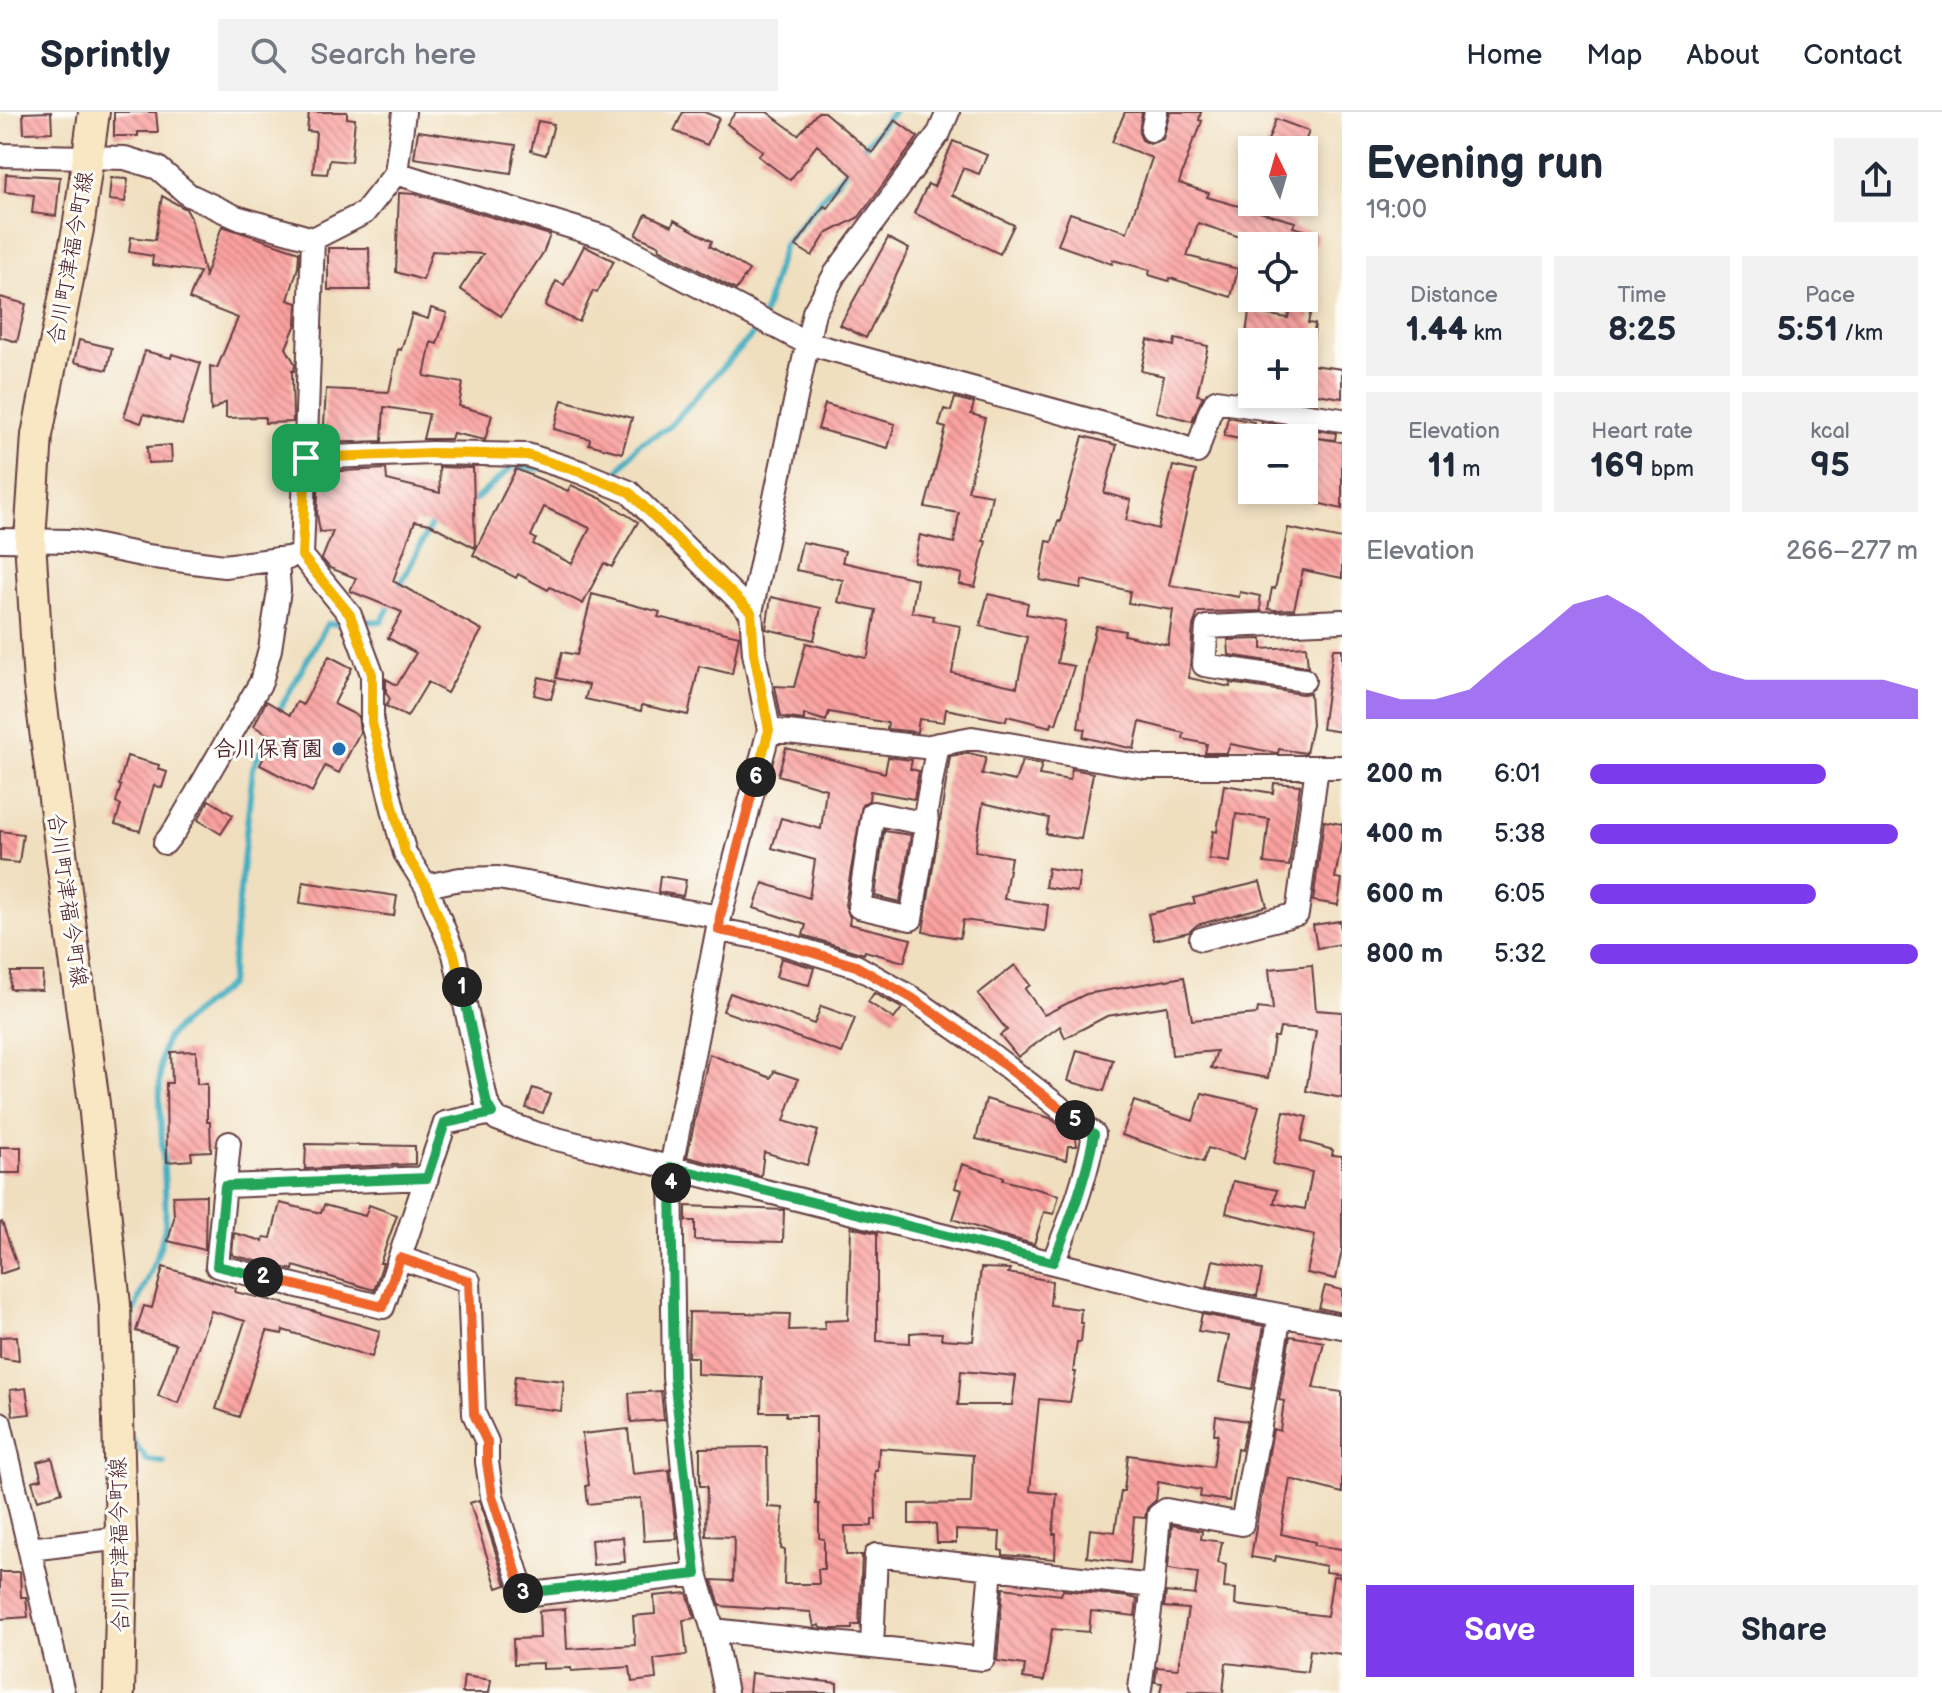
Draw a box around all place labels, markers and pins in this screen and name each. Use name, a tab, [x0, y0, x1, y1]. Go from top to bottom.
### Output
pin	[272, 424, 340, 492]
place label: 合川保育園	[213, 736, 323, 763]
marker: 合川保育園	[330, 740, 348, 758]
pin: 6	[736, 757, 776, 797]
pin: 1	[442, 967, 482, 1007]
pin: 5	[1055, 1100, 1095, 1140]
pin: 4	[651, 1163, 691, 1203]
pin: 2	[243, 1257, 283, 1297]
pin: 3	[503, 1573, 543, 1613]

